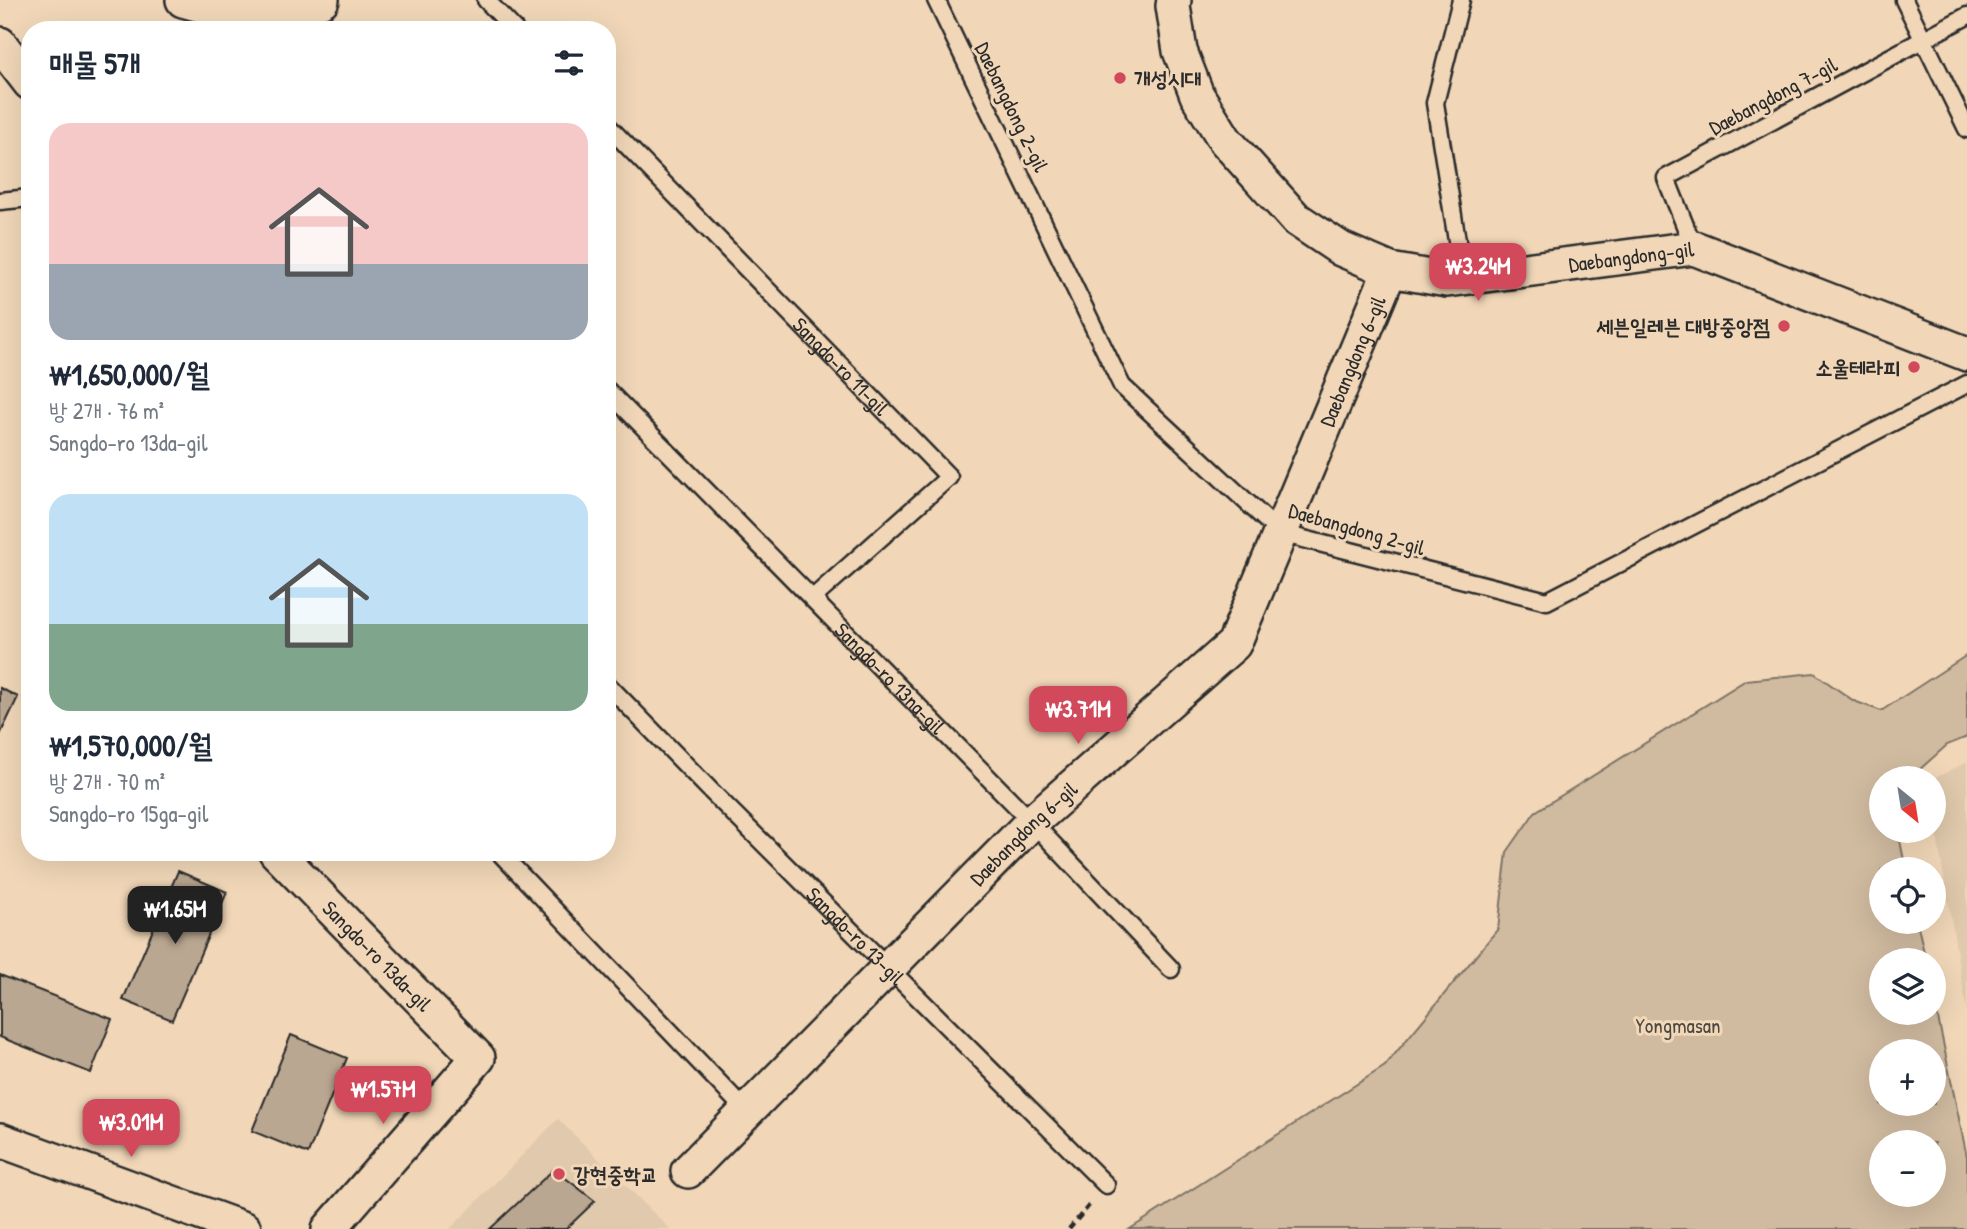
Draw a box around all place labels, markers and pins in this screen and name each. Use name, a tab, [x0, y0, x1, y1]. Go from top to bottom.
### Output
place label: 개성시대	[1134, 64, 1202, 93]
marker: 개성시대	[1112, 70, 1128, 86]
pin: ₩3.24M	[1421, 244, 1535, 303]
place label: 세븐일레븐 대방중앙점	[1596, 312, 1770, 341]
marker: 세븐일레븐 대방중앙점	[1776, 318, 1792, 334]
place label: 소울테라피	[1816, 353, 1900, 382]
marker: 소울테라피	[1906, 359, 1922, 375]
pin: ₩3.71M	[1021, 686, 1135, 746]
pin: ₩1.65M	[118, 886, 232, 946]
pin: ₩1.57M	[326, 1066, 440, 1126]
pin: ₩3.01M	[74, 1100, 188, 1159]
place label: 강현중학교	[573, 1160, 658, 1189]
marker: 강현중학교	[551, 1166, 567, 1182]

